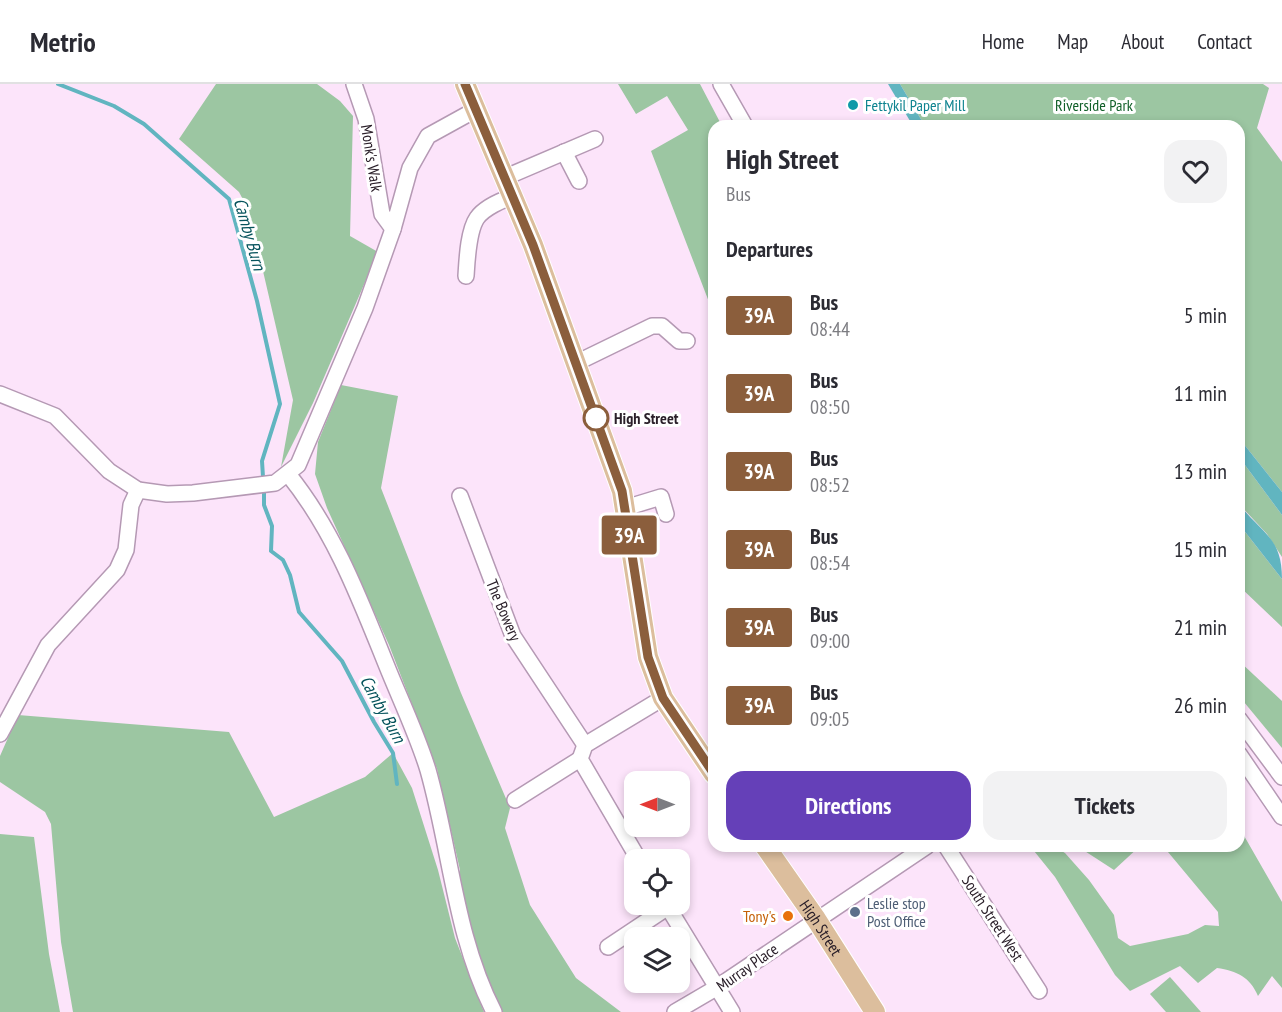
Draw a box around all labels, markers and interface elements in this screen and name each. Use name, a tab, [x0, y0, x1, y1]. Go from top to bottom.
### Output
text: Metrio	[30, 23, 96, 60]
text: Home	[982, 28, 1024, 55]
text: Map	[1057, 28, 1088, 55]
text: About	[1121, 28, 1164, 55]
text: Contact	[1197, 28, 1252, 55]
place label: Fettykil Paper Mill	[865, 95, 966, 115]
park label: Riverside Park	[1055, 95, 1134, 115]
marker: Fettykil Paper Mill	[846, 98, 860, 112]
street label: Monk's Walk	[357, 123, 387, 194]
text: High Street	[726, 140, 839, 177]
button: heart	[1164, 140, 1227, 203]
text: Bus	[726, 181, 751, 207]
water label: Camby Burn	[229, 195, 272, 274]
text: Departures	[726, 235, 813, 263]
text: Bus	[810, 288, 838, 316]
text: 5 min	[1184, 301, 1227, 329]
text: 39A	[744, 302, 774, 329]
text: 08:44	[810, 316, 850, 342]
text: Bus	[810, 366, 838, 394]
text: 11 min	[1174, 379, 1227, 407]
text: 39A	[744, 380, 774, 407]
text: 08:50	[810, 394, 850, 420]
marker: High Street	[583, 405, 609, 431]
place label: High Street	[614, 408, 679, 428]
text: Bus	[810, 444, 838, 472]
text: 13 min	[1174, 457, 1227, 485]
text: 39A	[744, 458, 774, 485]
text: 08:52	[810, 472, 850, 498]
line badge: 39A	[594, 516, 664, 554]
text: 39A	[614, 522, 644, 549]
text: Bus	[810, 522, 838, 550]
text: 15 min	[1174, 535, 1227, 563]
text: 39A	[744, 536, 774, 563]
text: 08:54	[810, 550, 850, 576]
street label: The Bowery	[482, 576, 526, 644]
text: Bus	[810, 600, 838, 628]
text: 21 min	[1174, 613, 1227, 641]
text: 39A	[744, 614, 774, 641]
text: 09:00	[810, 628, 850, 654]
water label: Camby Burn	[355, 671, 411, 748]
text: Bus	[810, 678, 838, 706]
text: 26 min	[1174, 691, 1227, 719]
text: 39A	[744, 692, 774, 719]
text: 09:05	[810, 706, 850, 732]
north arrow	[624, 771, 690, 837]
map controls	[624, 771, 690, 993]
button: Directions	[726, 771, 971, 840]
button: Tickets	[983, 771, 1227, 840]
button: locate	[624, 849, 690, 915]
street label: South Street West	[958, 871, 1029, 965]
place label: Leslie stop Post Office	[867, 893, 926, 931]
street label: High Street	[796, 896, 847, 960]
marker: Leslie stop Post Office	[848, 905, 862, 919]
place label: Tony's	[743, 906, 776, 926]
marker: Tony's	[781, 909, 795, 923]
button: layers	[624, 927, 690, 993]
street label: Murray Place	[712, 939, 782, 995]

